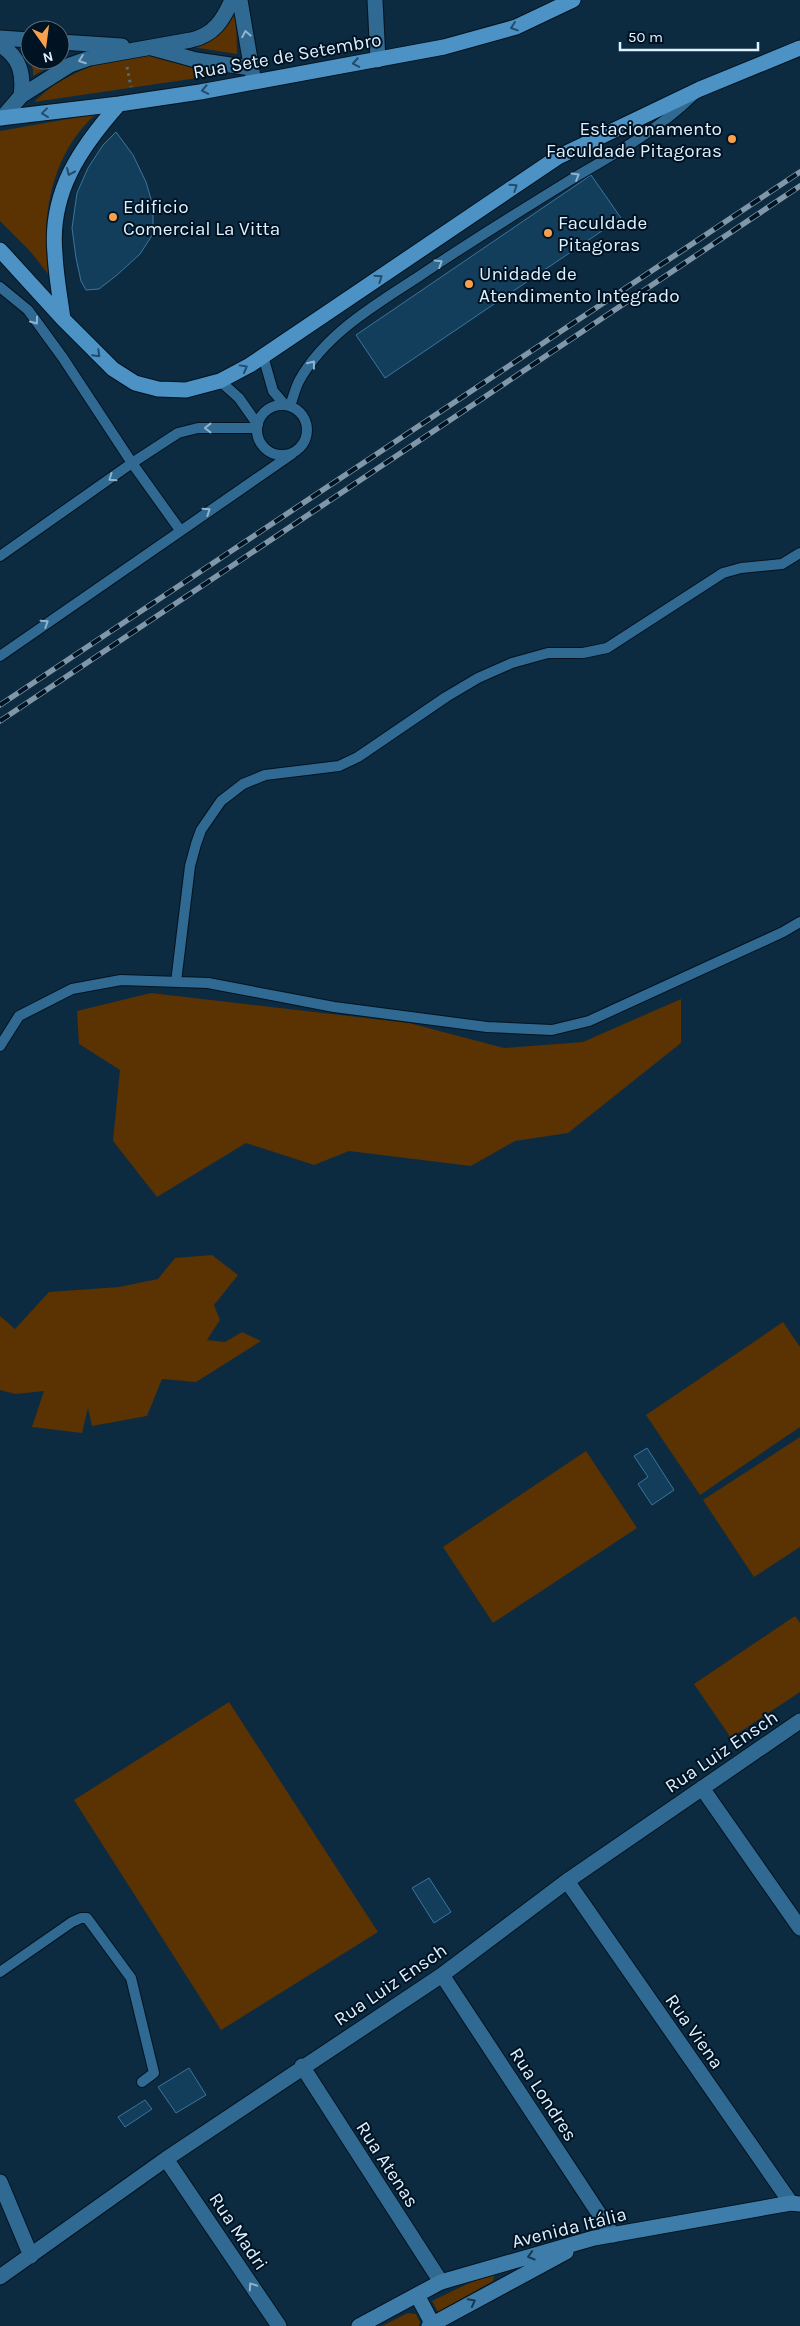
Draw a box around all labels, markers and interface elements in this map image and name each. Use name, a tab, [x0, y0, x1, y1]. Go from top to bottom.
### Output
north arrow	[20, 20, 70, 70]
scale bar	[620, 20, 758, 52]
one-way arrow	[510, 21, 519, 31]
text: 50 m	[628, 28, 663, 46]
street label: Rua Sete de Setembro	[191, 29, 383, 83]
one-way arrow	[241, 29, 251, 38]
text: N	[41, 48, 55, 67]
one-way arrow	[78, 55, 87, 65]
one-way arrow	[352, 58, 360, 68]
one-way arrow	[201, 85, 210, 95]
one-way arrow	[40, 107, 48, 118]
place label: Estacionamento Faculdade Pitagoras	[546, 118, 722, 162]
marker: Estacionamento Faculdade Pitagoras	[726, 133, 738, 145]
one-way arrow	[66, 167, 77, 176]
one-way arrow	[571, 173, 580, 183]
one-way arrow	[508, 184, 518, 193]
place label: Edificio Comercial La Vitta	[123, 196, 280, 240]
marker: Edificio Comercial La Vitta	[107, 211, 119, 223]
place label: Faculdade Pitagoras	[558, 212, 647, 256]
marker: Faculdade Pitagoras	[542, 227, 554, 239]
one-way arrow	[433, 260, 442, 269]
place label: Unidade de Atendimento Integrado	[479, 263, 680, 307]
one-way arrow	[373, 275, 383, 284]
marker: Unidade de Atendimento Integrado	[463, 278, 475, 290]
one-way arrow	[29, 315, 38, 324]
one-way arrow	[91, 348, 100, 357]
one-way arrow	[307, 360, 316, 369]
one-way arrow	[239, 364, 248, 374]
one-way arrow	[204, 423, 212, 433]
one-way arrow	[108, 472, 118, 481]
one-way arrow	[202, 508, 211, 517]
one-way arrow	[39, 620, 48, 629]
street label: Rua Luiz Ensch	[661, 1706, 782, 1798]
street label: Rua Luiz Ensch	[330, 1939, 451, 2031]
street label: Rua Viena	[660, 1990, 728, 2073]
street label: Rua Londres	[505, 2044, 581, 2145]
street label: Rua Atenas	[351, 2118, 423, 2212]
street label: Rua Madri	[204, 2189, 272, 2274]
street label: Avenida Itália	[510, 2203, 629, 2253]
one-way arrow	[527, 2251, 535, 2261]
one-way arrow	[249, 2282, 258, 2291]
one-way arrow	[467, 2298, 476, 2308]

